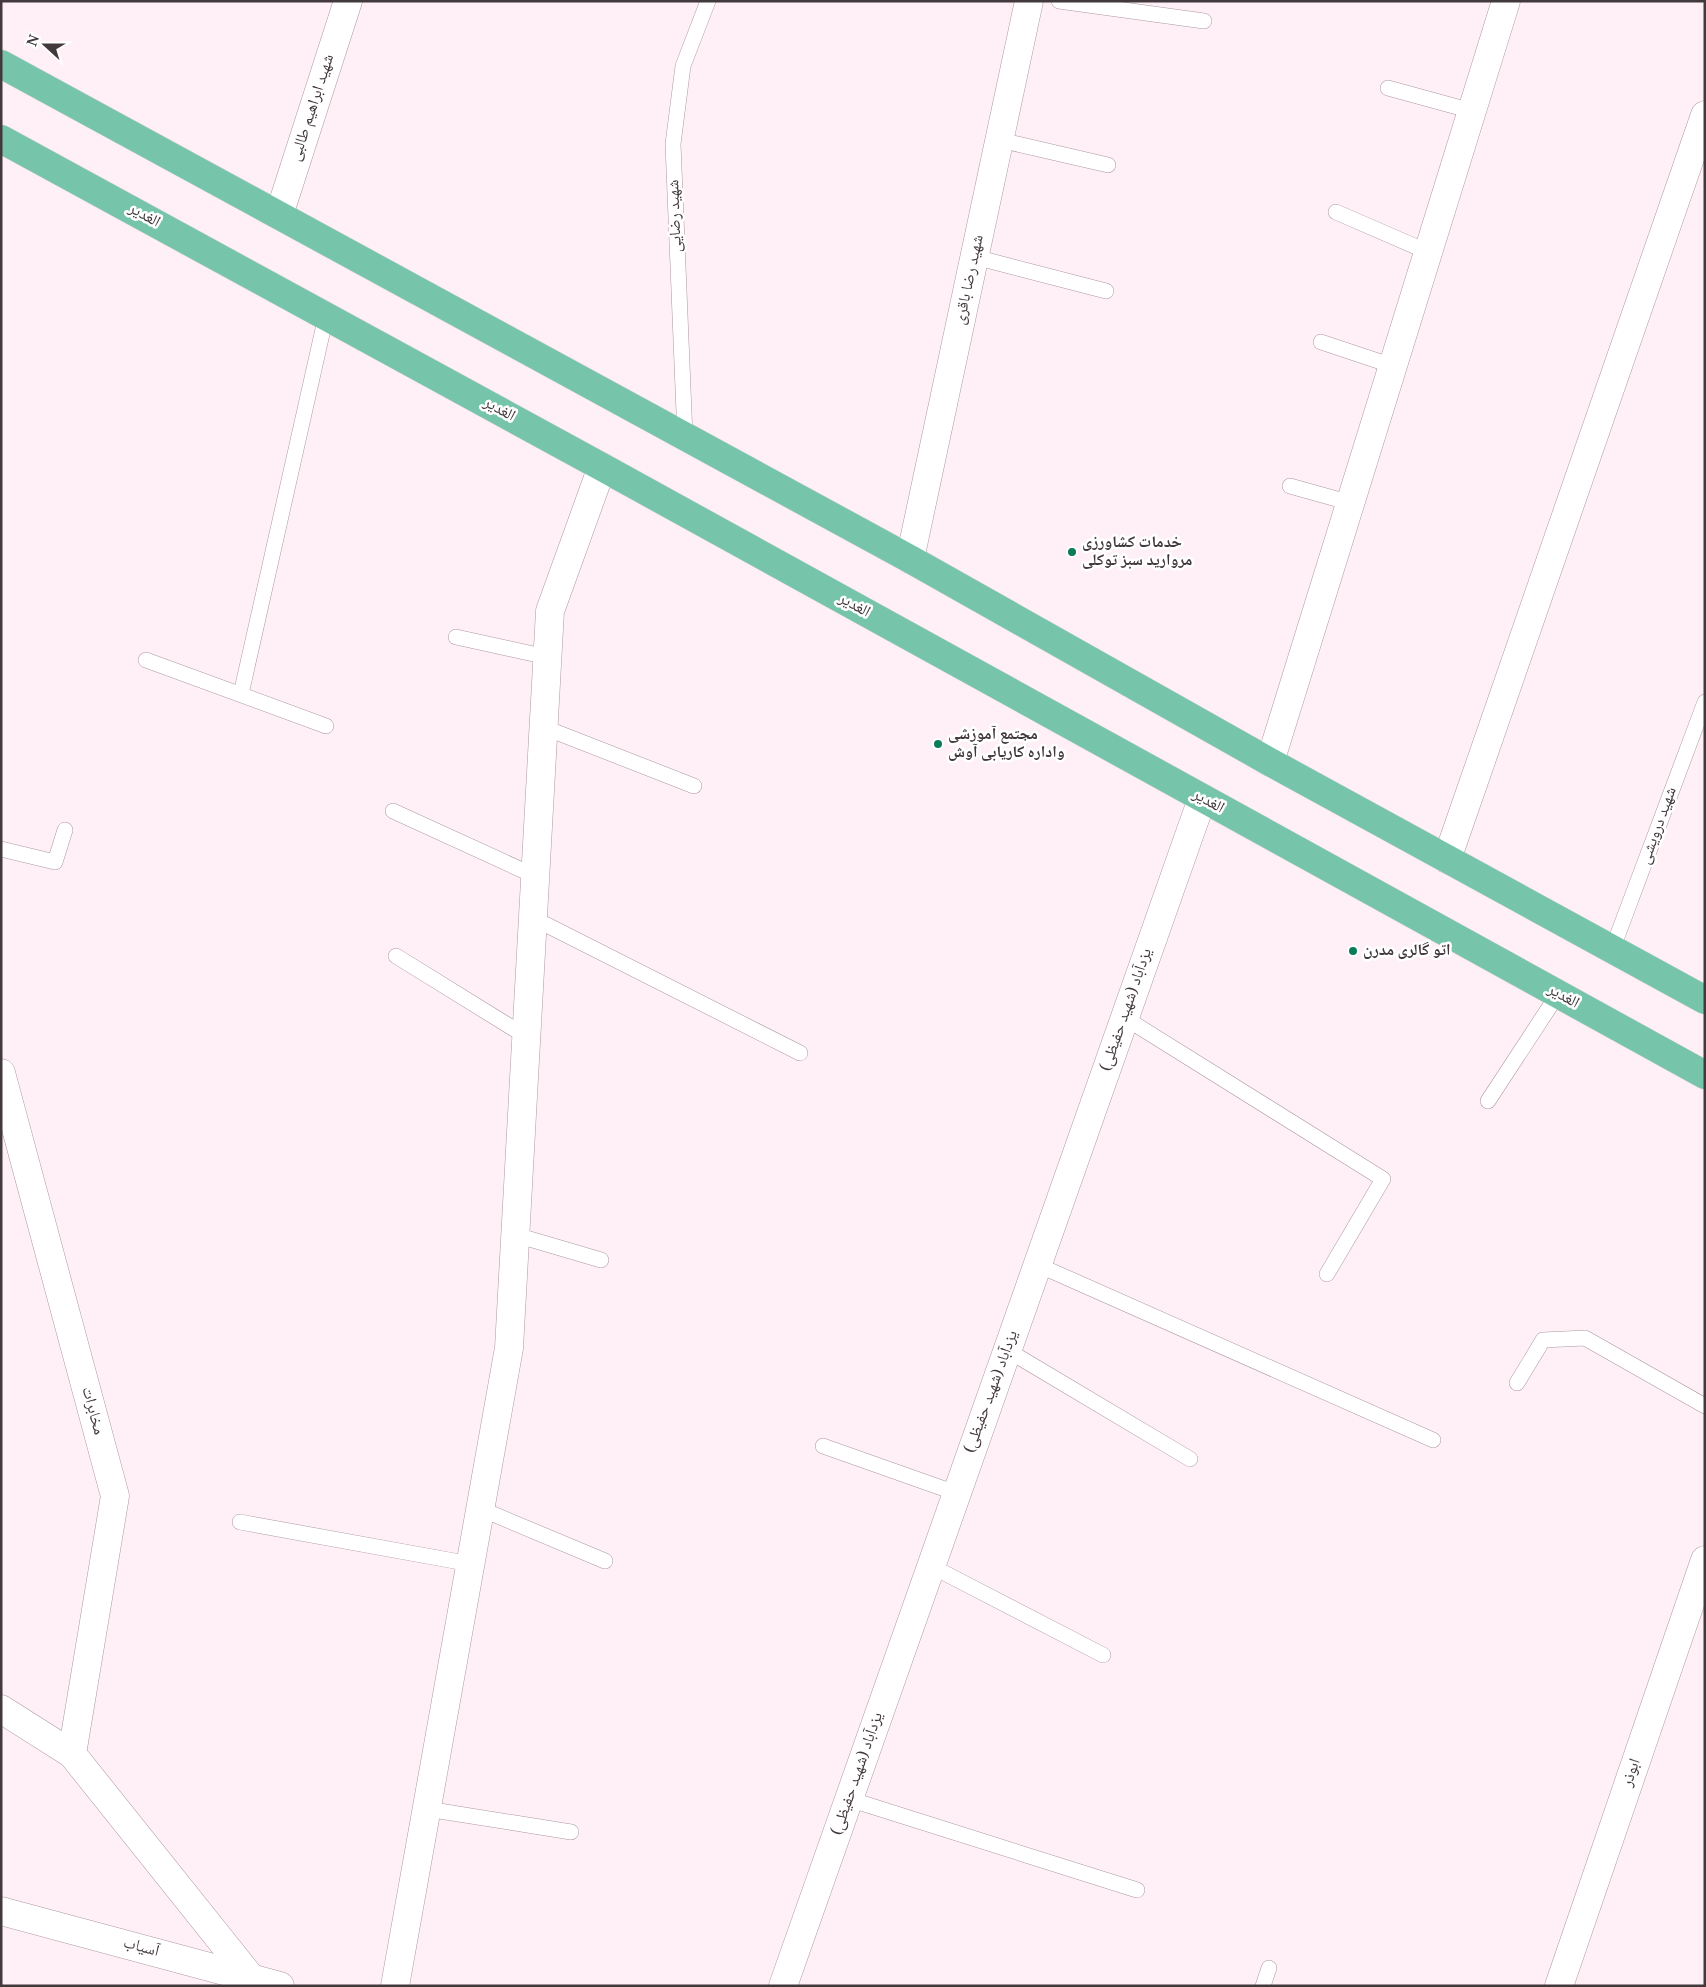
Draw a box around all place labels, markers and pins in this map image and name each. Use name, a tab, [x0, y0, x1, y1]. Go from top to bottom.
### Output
place label: خدمات کشاورزی مروارید سبز توکلی	[1082, 530, 1192, 575]
marker: خدمات کشاورزی مروارید سبز توکلی	[1066, 546, 1078, 558]
place label: مجتمع آموزشی واداره کاریابی آوش	[948, 722, 1065, 767]
marker: مجتمع آموزشی واداره کاریابی آوش	[932, 738, 944, 750]
place label: اتو گالری مدرن	[1363, 938, 1451, 965]
marker: اتو گالری مدرن	[1347, 945, 1359, 957]

